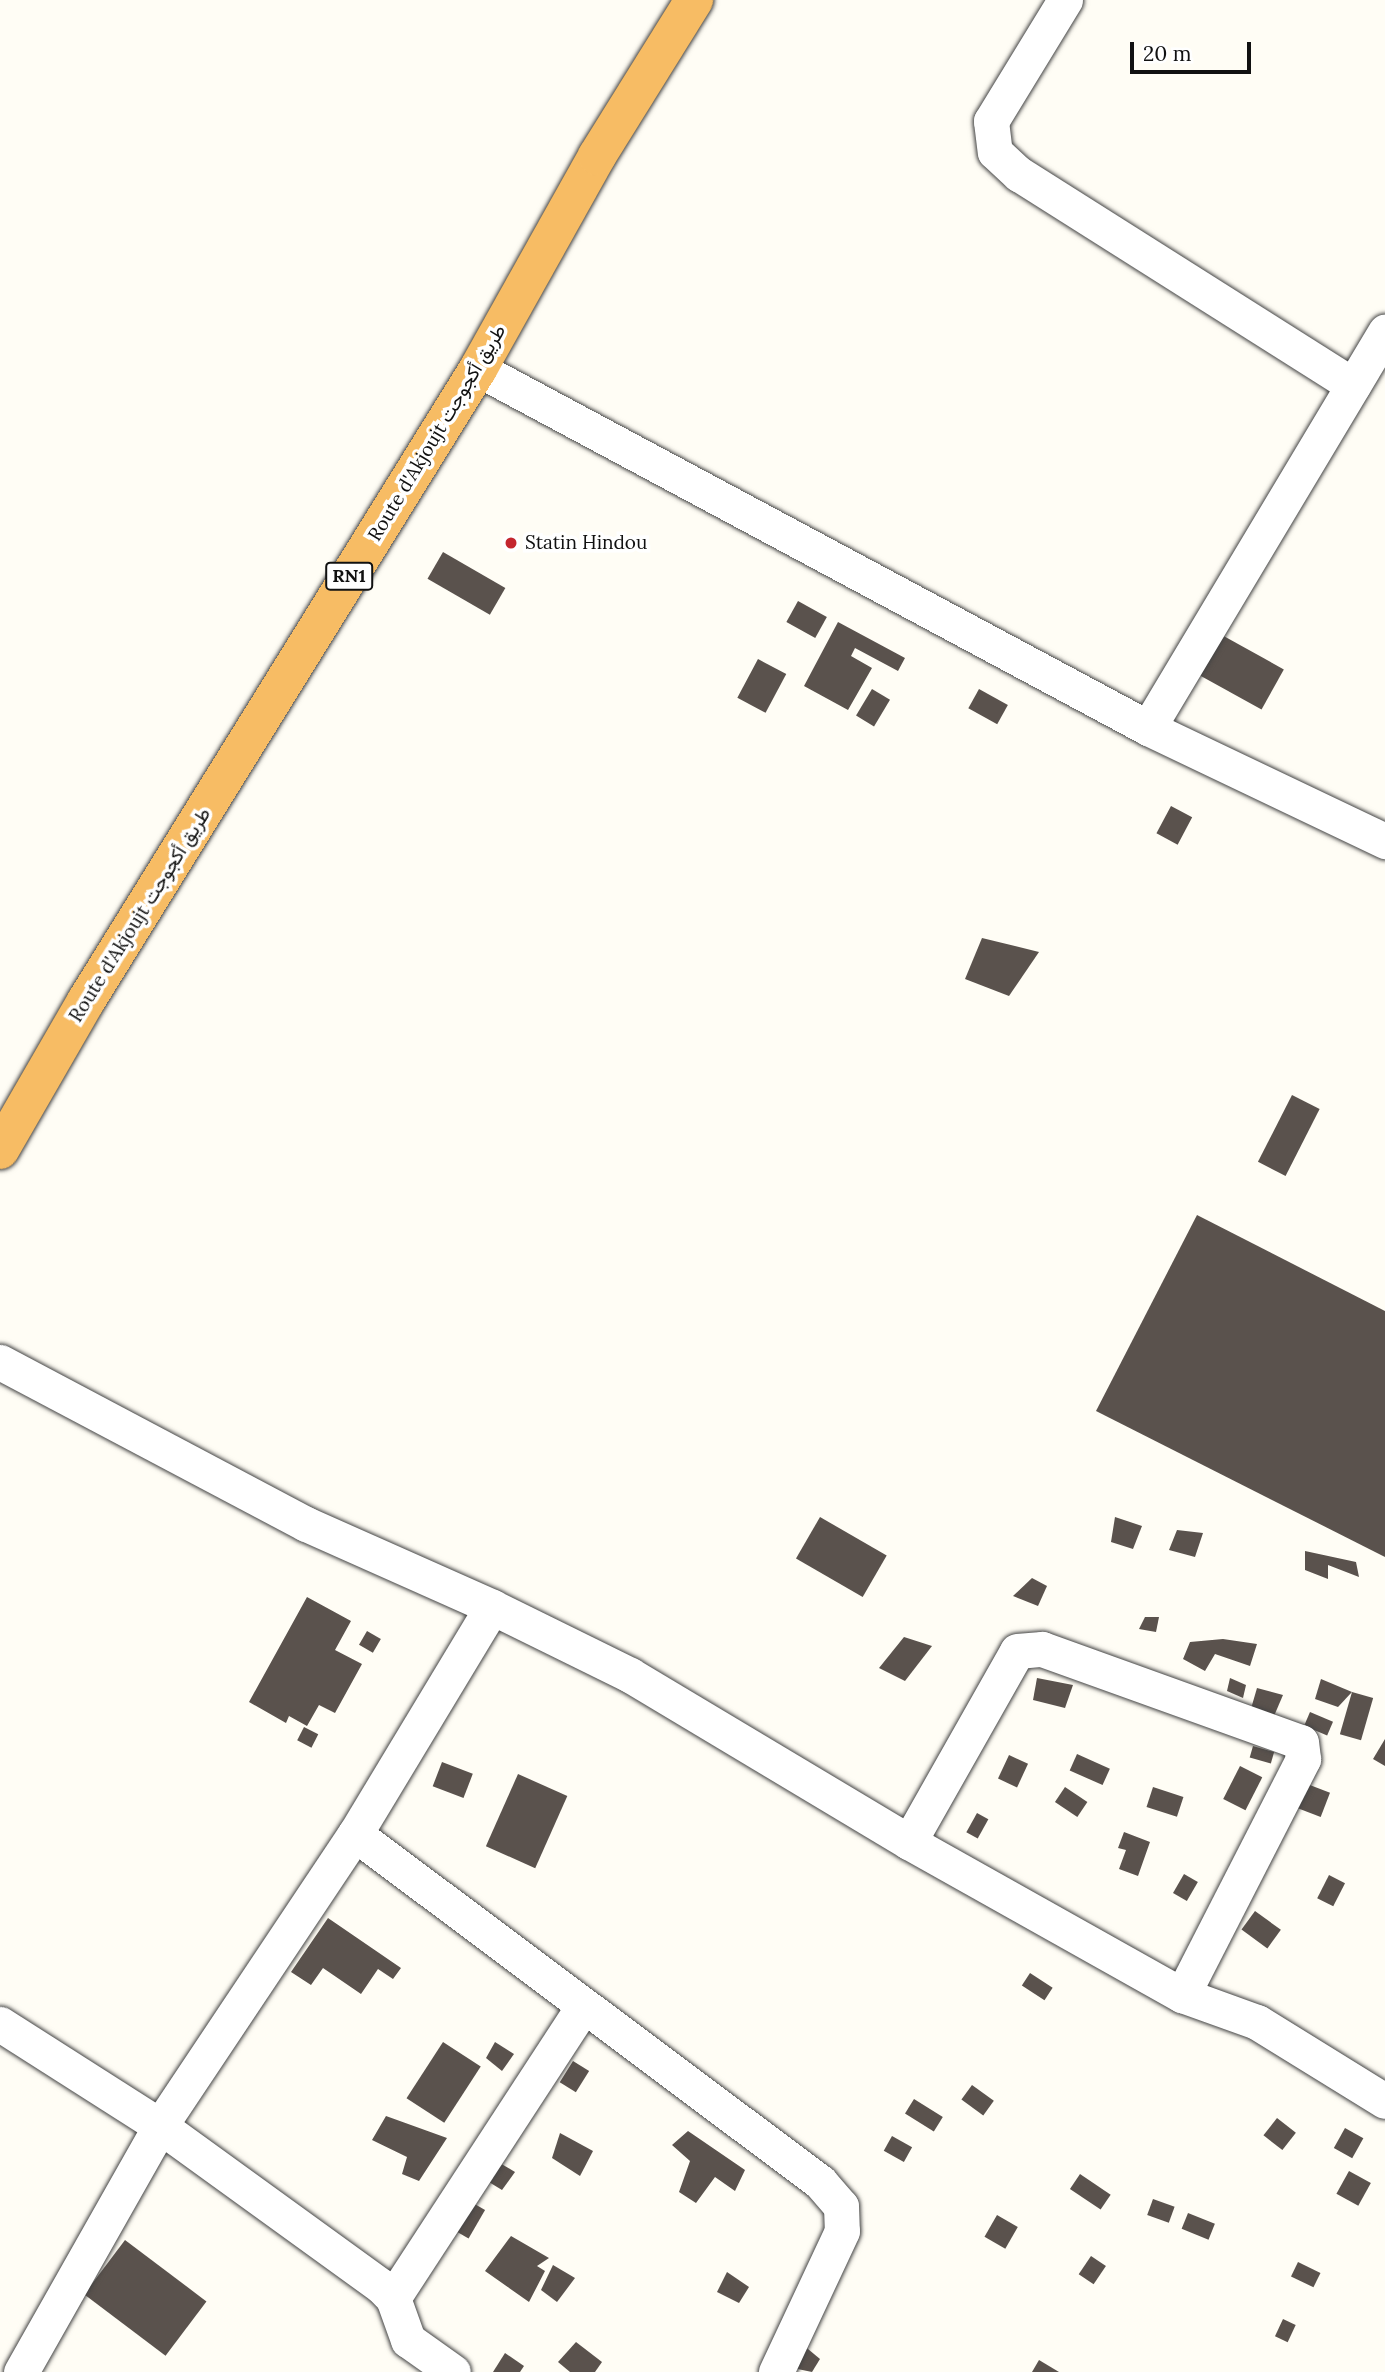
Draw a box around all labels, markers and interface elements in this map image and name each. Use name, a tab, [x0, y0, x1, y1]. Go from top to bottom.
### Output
scale bar	[1133, 28, 1254, 72]
text: 20 m	[1143, 40, 1192, 67]
street label: Route d'Akjoujt طريق أكجوجت	[363, 321, 511, 545]
place label: Statin Hindou	[525, 532, 647, 554]
marker: Statin Hindou	[503, 535, 519, 551]
road number: RN1	[324, 562, 374, 590]
street label: Route d'Akjoujt طريق أكجوجت	[65, 804, 215, 1026]

